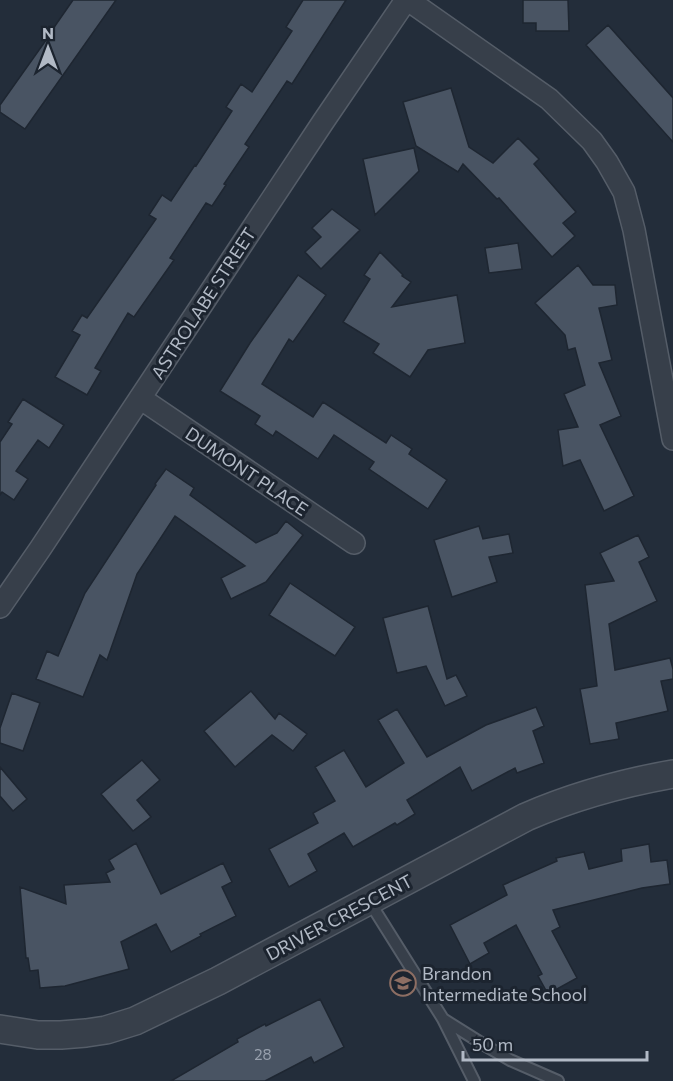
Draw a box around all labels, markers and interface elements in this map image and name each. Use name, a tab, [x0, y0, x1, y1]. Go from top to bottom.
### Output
north arrow	[18, 18, 78, 78]
text: N	[42, 23, 54, 42]
street label: ASTROLABE STREET	[146, 223, 260, 383]
street label: DUMONT PLACE	[182, 422, 312, 520]
street label: DRIVER CRESCENT	[262, 869, 416, 965]
place label: Brandon Intermediate School	[422, 962, 587, 1005]
school or university icon: Brandon Intermediate School	[388, 968, 418, 998]
scale bar	[463, 1024, 648, 1062]
text: 50 m	[472, 1033, 513, 1055]
house number: 28	[254, 1045, 272, 1063]

